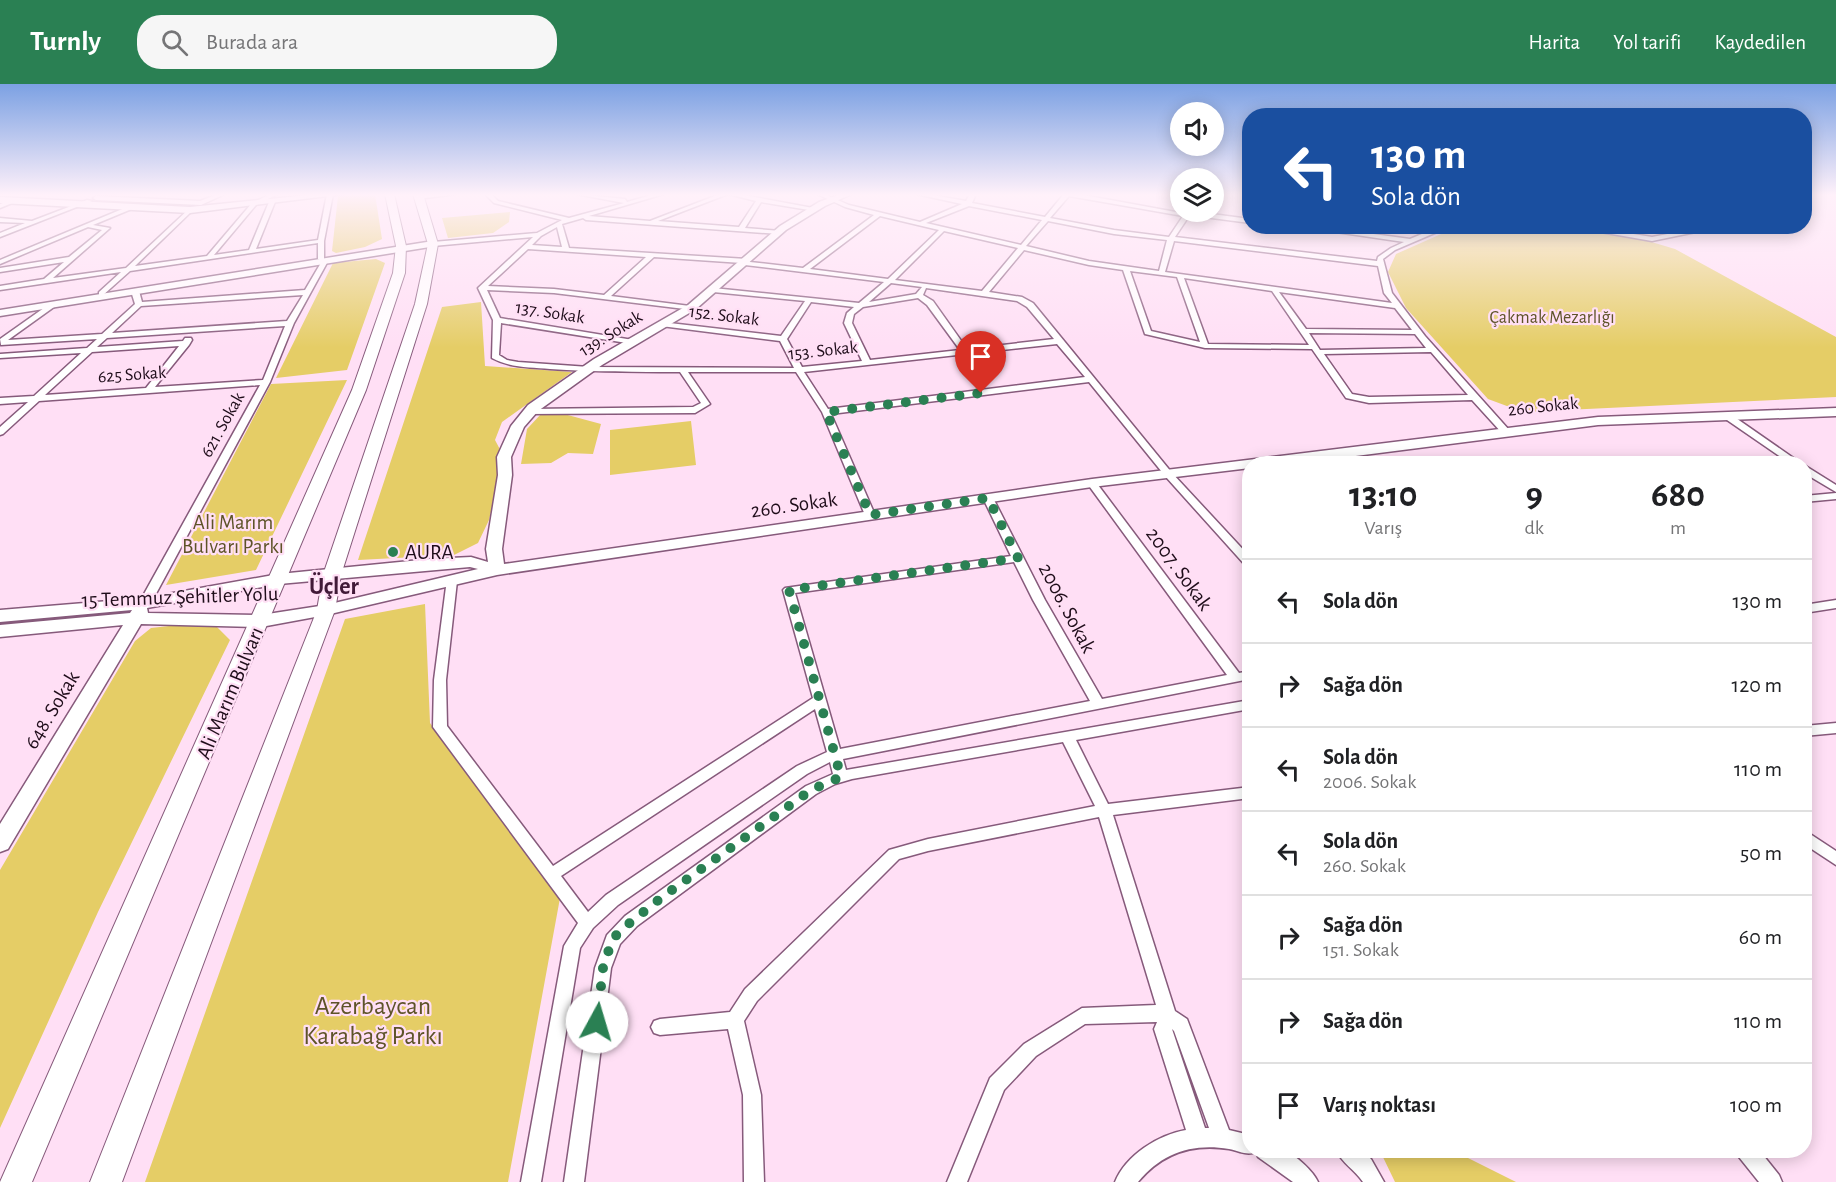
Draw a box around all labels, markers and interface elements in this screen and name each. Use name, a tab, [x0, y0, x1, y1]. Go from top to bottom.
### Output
search box	[137, 15, 557, 69]
icon: search	[158, 26, 191, 59]
text: Turnly	[30, 28, 101, 56]
text: Burada ara	[206, 31, 298, 53]
text: Harita	[1528, 32, 1580, 53]
text: Yol tarifi	[1613, 32, 1681, 53]
text: Kaydedilen	[1714, 32, 1806, 53]
map controls	[1170, 102, 1224, 222]
button: sound	[1170, 102, 1224, 156]
icon: left	[1272, 132, 1350, 210]
text: 130 m	[1371, 134, 1466, 176]
button: layers	[1170, 168, 1224, 222]
text: Sola dön	[1371, 183, 1461, 210]
street label: 137. Sokak	[514, 299, 587, 327]
street label: 152. Sokak	[688, 303, 761, 329]
street label: 139. Sokak	[576, 307, 646, 360]
park label: Çakmak Mezarlığı	[1489, 309, 1615, 327]
pin	[955, 331, 1006, 393]
street label: 153. Sokak	[787, 338, 859, 364]
icon: arrive	[964, 340, 997, 373]
street label: 625 Sokak	[97, 364, 168, 386]
street label: 621. Sokak	[198, 389, 249, 461]
street label: 260 Sokak	[1507, 394, 1580, 420]
text: 13:10	[1349, 477, 1417, 513]
text: 9	[1526, 477, 1543, 513]
text: 680	[1651, 477, 1705, 513]
street label: 260. Sokak	[749, 488, 839, 521]
park label: Ali Marım Bulvarı Parkı	[182, 512, 284, 557]
text: Varış	[1364, 518, 1402, 538]
text: dk	[1525, 518, 1544, 538]
text: m	[1670, 518, 1686, 538]
street label: 2007. Sokak	[1142, 524, 1216, 615]
place label: AURA	[405, 542, 454, 563]
marker: AURA	[386, 545, 400, 559]
street label: 2006. Sokak	[1035, 560, 1099, 657]
district label: Üçler	[309, 572, 360, 599]
street label: 15 Temmuz Şehitler Yolu	[81, 583, 279, 611]
icon: left	[1272, 585, 1305, 618]
text: Sola dön	[1323, 590, 1398, 612]
text: 130 m	[1733, 590, 1782, 612]
street label: Ali Marım Bulvarı	[193, 624, 267, 762]
street label: 648. Sokak	[21, 667, 83, 752]
icon: right	[1272, 669, 1305, 702]
text: Sağa dön	[1323, 674, 1403, 696]
text: 120 m	[1732, 674, 1782, 696]
text: Sola dön	[1323, 746, 1398, 768]
icon: left	[1272, 753, 1305, 786]
text: 110 m	[1734, 758, 1782, 780]
text: 2006. Sokak	[1323, 772, 1416, 792]
text: Sola dön	[1323, 830, 1398, 852]
icon: left	[1272, 837, 1305, 870]
text: 50 m	[1740, 842, 1782, 864]
text: 260. Sokak	[1323, 856, 1406, 876]
text: Sağa dön	[1323, 914, 1403, 936]
icon: right	[1272, 921, 1305, 954]
text: 60 m	[1739, 926, 1782, 948]
text: 151. Sokak	[1323, 940, 1399, 960]
position arrow	[565, 990, 629, 1054]
park label: Azerbaycan Karabağ Parkı	[303, 993, 443, 1049]
icon: right	[1272, 1005, 1305, 1038]
text: Sağa dön	[1323, 1010, 1403, 1032]
text: 110 m	[1734, 1010, 1782, 1032]
icon: arrive	[1272, 1089, 1305, 1122]
text: Varış noktası	[1323, 1094, 1436, 1116]
text: 100 m	[1730, 1094, 1782, 1116]

